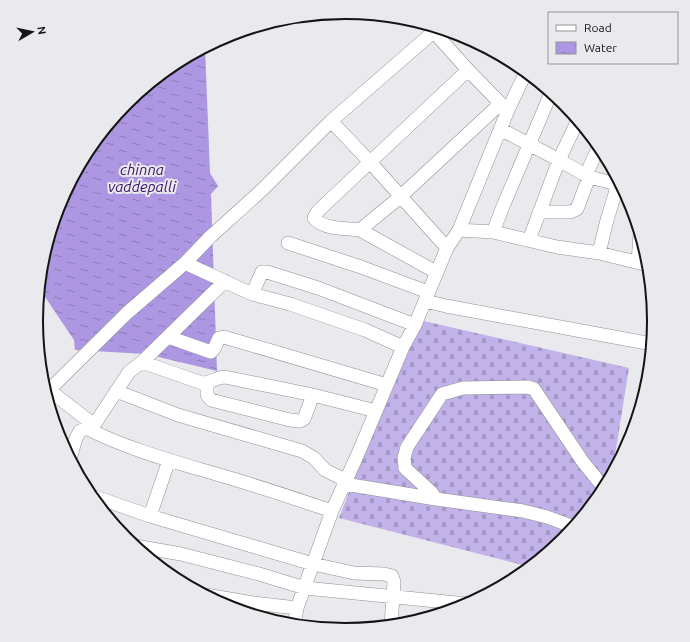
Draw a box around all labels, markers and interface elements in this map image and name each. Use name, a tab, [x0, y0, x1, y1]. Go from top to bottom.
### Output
north arrow	[12, 12, 52, 52]
legend	[548, 12, 678, 64]
text: Road	[584, 21, 612, 34]
text: N	[35, 25, 48, 35]
text: Water	[584, 41, 617, 54]
water label: chinna vaddepalli	[108, 161, 177, 195]

